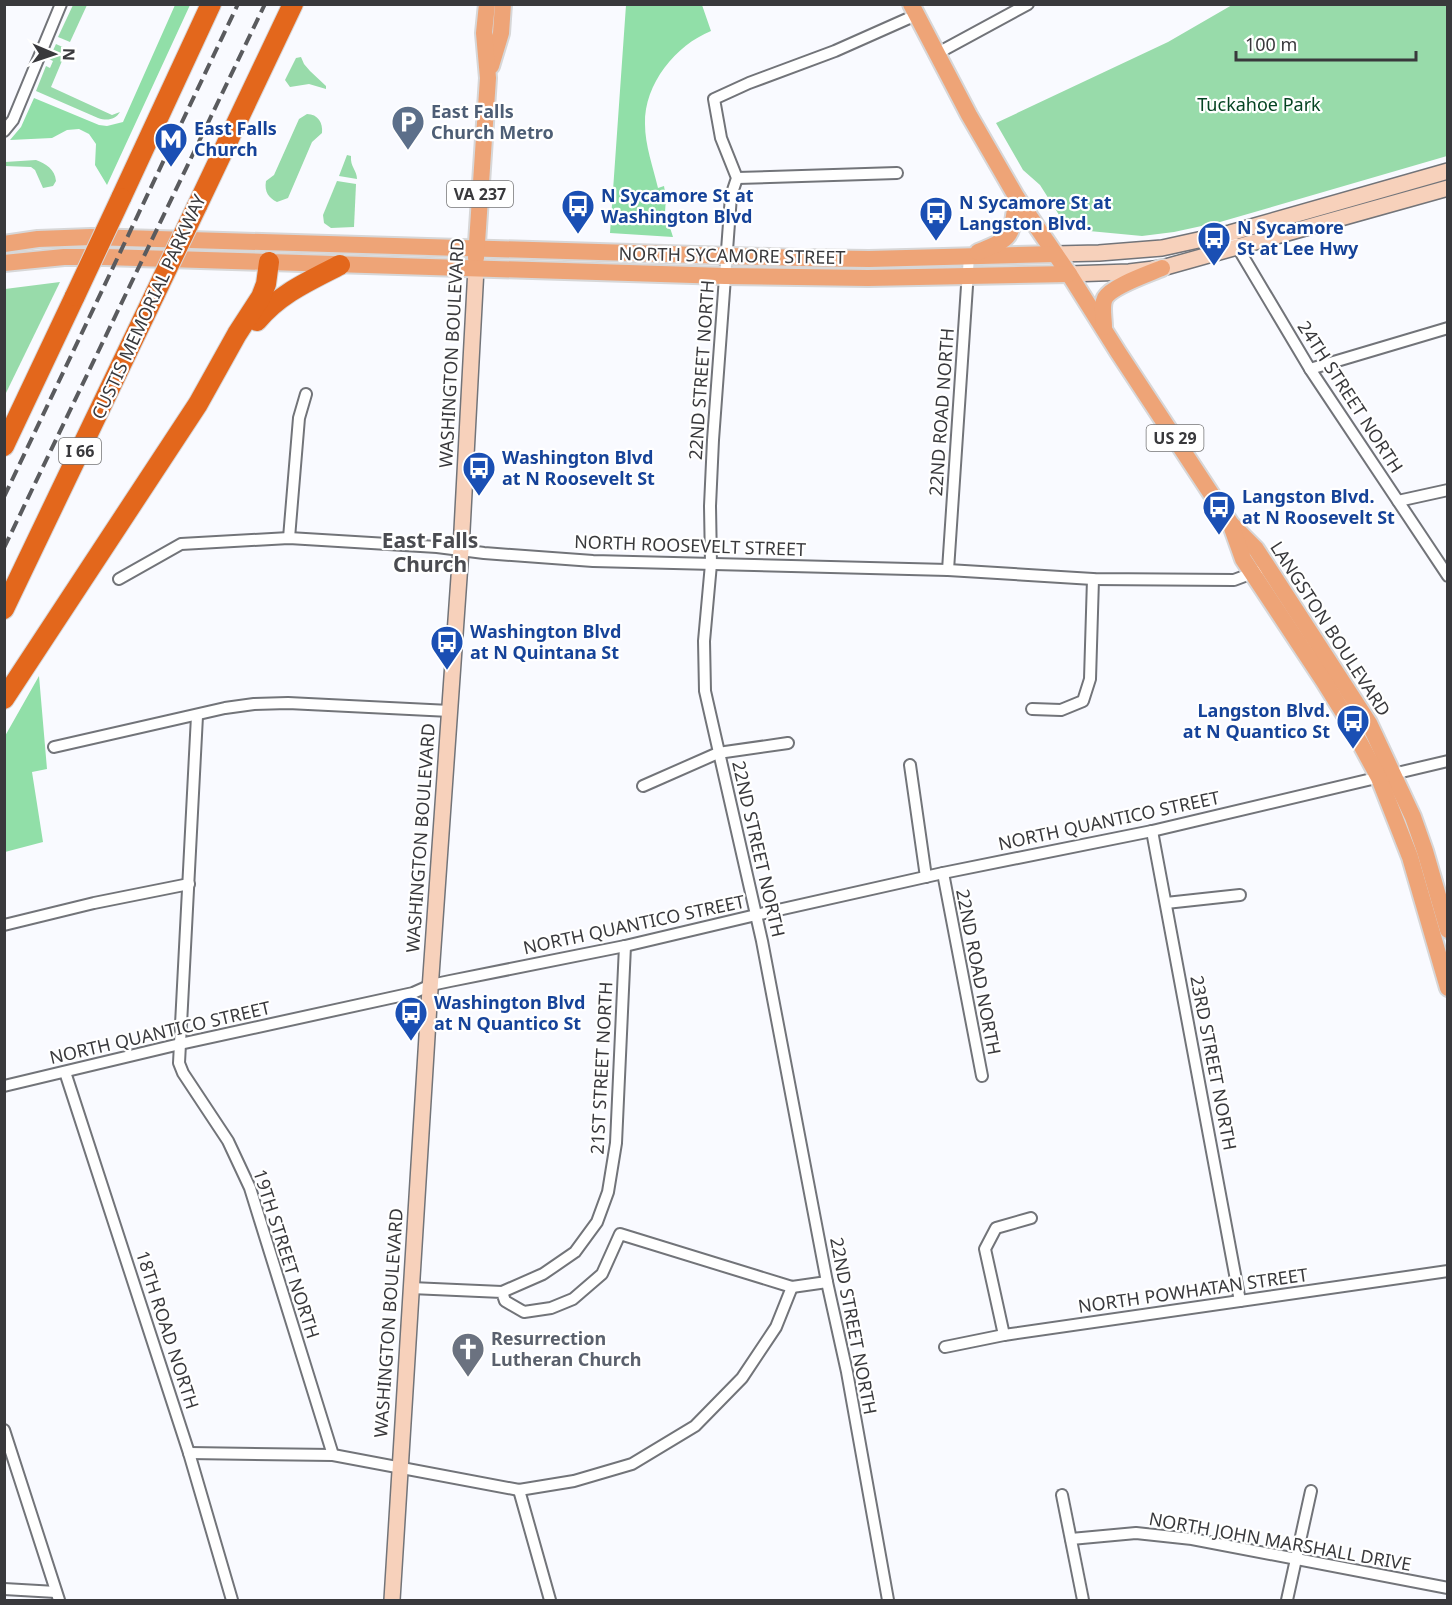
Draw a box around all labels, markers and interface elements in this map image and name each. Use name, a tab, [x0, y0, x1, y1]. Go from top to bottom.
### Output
north arrow	[24, 24, 84, 84]
scale bar	[1236, 24, 1416, 62]
text: 100 m	[1245, 32, 1297, 56]
text: N	[58, 48, 80, 61]
park label: Tuckahoe Park	[1197, 92, 1321, 116]
place label: East Falls Church Metro	[431, 99, 554, 144]
parking icon: East Falls Church Metro	[390, 104, 426, 151]
place label: East Falls Church	[194, 116, 277, 161]
metro station icon: East Falls Church	[153, 121, 189, 168]
road number: VA 237	[447, 181, 513, 207]
place label: N Sycamore St at Washington Blvd	[601, 183, 754, 228]
bus stop icon: N Sycamore St at Washington Blvd	[560, 188, 596, 235]
street label: CUSTIS MEMORIAL PARKWAY	[85, 190, 211, 423]
place label: N Sycamore St at Langston Blvd.	[959, 190, 1112, 235]
bus stop icon: N Sycamore St at Langston Blvd.	[918, 195, 954, 242]
place label: N Sycamore St at Lee Hwy	[1237, 215, 1359, 260]
bus stop icon: N Sycamore St at Lee Hwy	[1196, 220, 1232, 267]
street label: WASHINGTON BOULEVARD	[433, 237, 469, 468]
street label: NORTH SYCAMORE STREET	[618, 241, 846, 269]
street label: 22ND STREET NORTH	[683, 279, 719, 461]
street label: 24TH STREET NORTH	[1293, 316, 1409, 477]
street label: 22ND ROAD NORTH	[923, 327, 959, 497]
road number: US 29	[1146, 425, 1204, 451]
road number: I 66	[59, 438, 101, 464]
place label: Washington Blvd at N Roosevelt St	[502, 445, 655, 490]
bus stop icon: Washington Blvd at N Roosevelt St	[461, 450, 497, 497]
place label: Langston Blvd. at N Roosevelt St	[1242, 484, 1395, 529]
bus stop icon: Langston Blvd. at N Roosevelt St	[1201, 489, 1237, 536]
district label: East Falls Church	[382, 526, 478, 578]
street label: NORTH ROOSEVELT STREET	[574, 529, 806, 561]
street label: LANGSTON BOULEVARD	[1265, 536, 1396, 721]
place label: Washington Blvd at N Quintana St	[470, 619, 621, 664]
bus stop icon: Washington Blvd at N Quintana St	[429, 624, 465, 671]
place label: Langston Blvd. at N Quantico St	[1183, 698, 1330, 743]
bus stop icon: Langston Blvd. at N Quantico St	[1335, 703, 1371, 750]
street label: WASHINGTON BOULEVARD	[400, 722, 440, 953]
street label: 22ND STREET NORTH	[727, 758, 791, 939]
street label: NORTH QUANTICO STREET	[996, 785, 1222, 855]
street label: 22ND ROAD NORTH	[951, 887, 1007, 1057]
street label: NORTH QUANTICO STREET	[521, 889, 747, 959]
street label: 23RD STREET NORTH	[1185, 973, 1243, 1152]
street label: 21ST STREET NORTH	[584, 981, 618, 1155]
place label: Washington Blvd at N Quantico St	[434, 990, 585, 1035]
street label: NORTH QUANTICO STREET	[47, 995, 273, 1069]
bus stop icon: Washington Blvd at N Quantico St	[393, 995, 429, 1042]
street label: 19TH STREET NORTH	[248, 1166, 326, 1341]
street label: WASHINGTON BOULEVARD	[368, 1207, 408, 1438]
street label: 22ND STREET NORTH	[825, 1235, 883, 1417]
street label: 18TH ROAD NORTH	[131, 1247, 205, 1412]
street label: NORTH POWHATAN STREET	[1076, 1262, 1309, 1318]
place label: Resurrection Lutheran Church	[491, 1326, 642, 1371]
church icon: Resurrection Lutheran Church	[450, 1331, 486, 1378]
street label: NORTH JOHN MARSHALL DRIVE	[1147, 1506, 1413, 1576]

